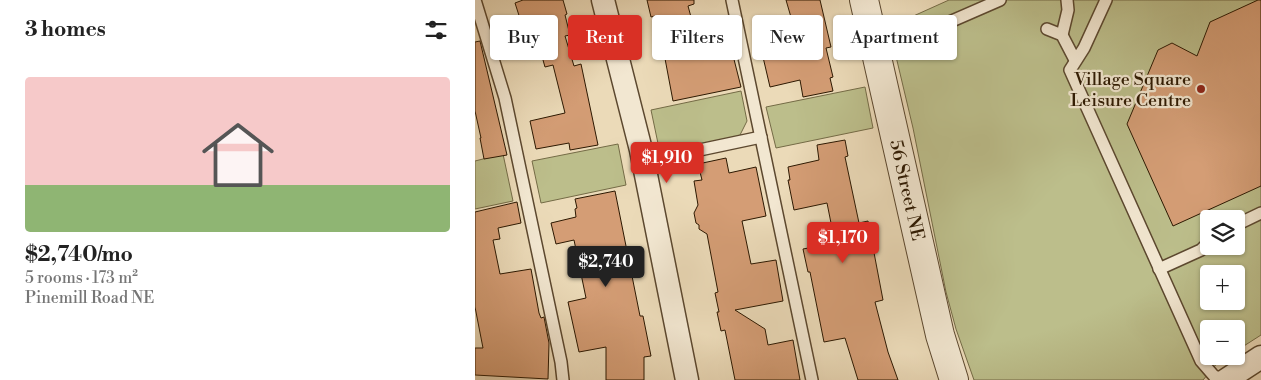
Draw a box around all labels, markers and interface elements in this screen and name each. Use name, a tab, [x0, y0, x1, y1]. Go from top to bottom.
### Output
chip: Buy	[490, 15, 558, 60]
chip: Rent	[568, 15, 642, 60]
chip: Filters	[652, 15, 742, 60]
chip: New	[752, 15, 823, 60]
chip: Apartment	[833, 15, 957, 60]
icon: filters	[422, 16, 450, 44]
text: 3 homes	[25, 17, 106, 43]
place label: Village Square Leisure Centre	[1070, 68, 1191, 112]
marker: Village Square Leisure Centre	[1195, 83, 1207, 95]
icon: home	[193, 110, 283, 200]
street label: 56 Street NE	[884, 137, 929, 243]
pin: $1,910	[626, 142, 708, 184]
text: $1,910	[642, 148, 692, 168]
map controls	[1200, 210, 1245, 365]
button: layers	[1200, 210, 1245, 255]
pin: $1,170	[802, 222, 884, 264]
text: $1,170	[818, 228, 868, 248]
text: $2,740/mo	[25, 242, 133, 268]
pin: $2,740	[565, 246, 647, 288]
text: $2,740	[578, 252, 634, 272]
button: +	[1200, 265, 1245, 310]
text: 5 rooms · 173 m²	[25, 268, 138, 288]
text: Pinemill Road NE	[25, 288, 154, 308]
button: −	[1200, 320, 1245, 365]

